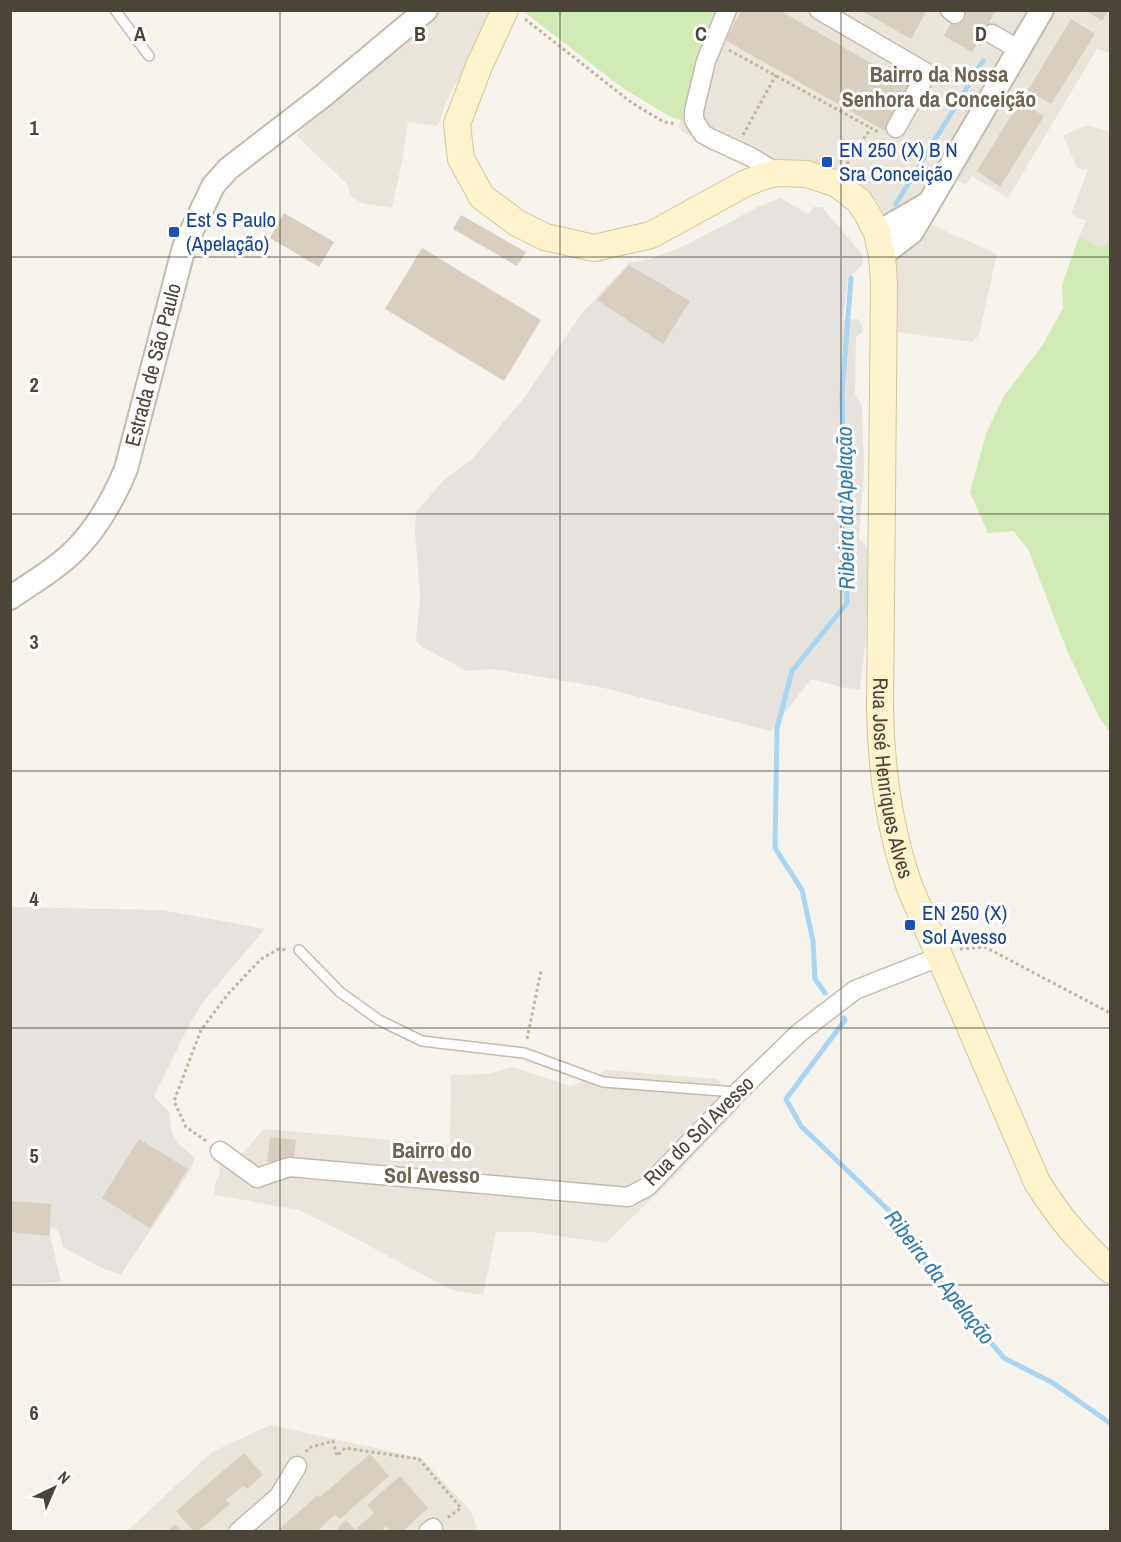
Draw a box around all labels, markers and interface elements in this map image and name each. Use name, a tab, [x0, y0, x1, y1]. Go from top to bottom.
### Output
text: A	[134, 20, 146, 47]
text: B	[414, 20, 426, 47]
text: C	[695, 20, 707, 47]
text: D	[975, 20, 987, 47]
district label: Bairro da Nossa Senhora da Conceição	[842, 59, 1036, 114]
text: 1	[29, 114, 39, 141]
place label: EN 250 (X) B N Sra Conceição	[839, 135, 958, 188]
marker: EN 250 (X) B N Sra Conceição	[820, 155, 834, 169]
place label: Est S Paulo (Apelação)	[186, 205, 276, 258]
marker: Est S Paulo (Apelação)	[167, 225, 181, 239]
street label: Estrada de São Paulo	[118, 280, 188, 449]
text: 2	[29, 371, 39, 398]
water label: Ribeira da Apelação	[829, 426, 861, 590]
text: 3	[29, 628, 39, 655]
street label: Rua José Henriques Alves	[866, 677, 921, 882]
text: 4	[29, 885, 39, 912]
place label: EN 250 (X) Sol Avesso	[922, 898, 1007, 951]
marker: EN 250 (X) Sol Avesso	[903, 918, 917, 932]
street label: Rua do Sol Avesso	[637, 1069, 760, 1192]
district label: Bairro do Sol Avesso	[384, 1135, 480, 1190]
text: 5	[29, 1142, 39, 1169]
water label: Ribeira da Apelação	[878, 1203, 1002, 1351]
text: 6	[29, 1399, 39, 1426]
north arrow	[24, 1458, 84, 1518]
text: N	[53, 1466, 75, 1488]

